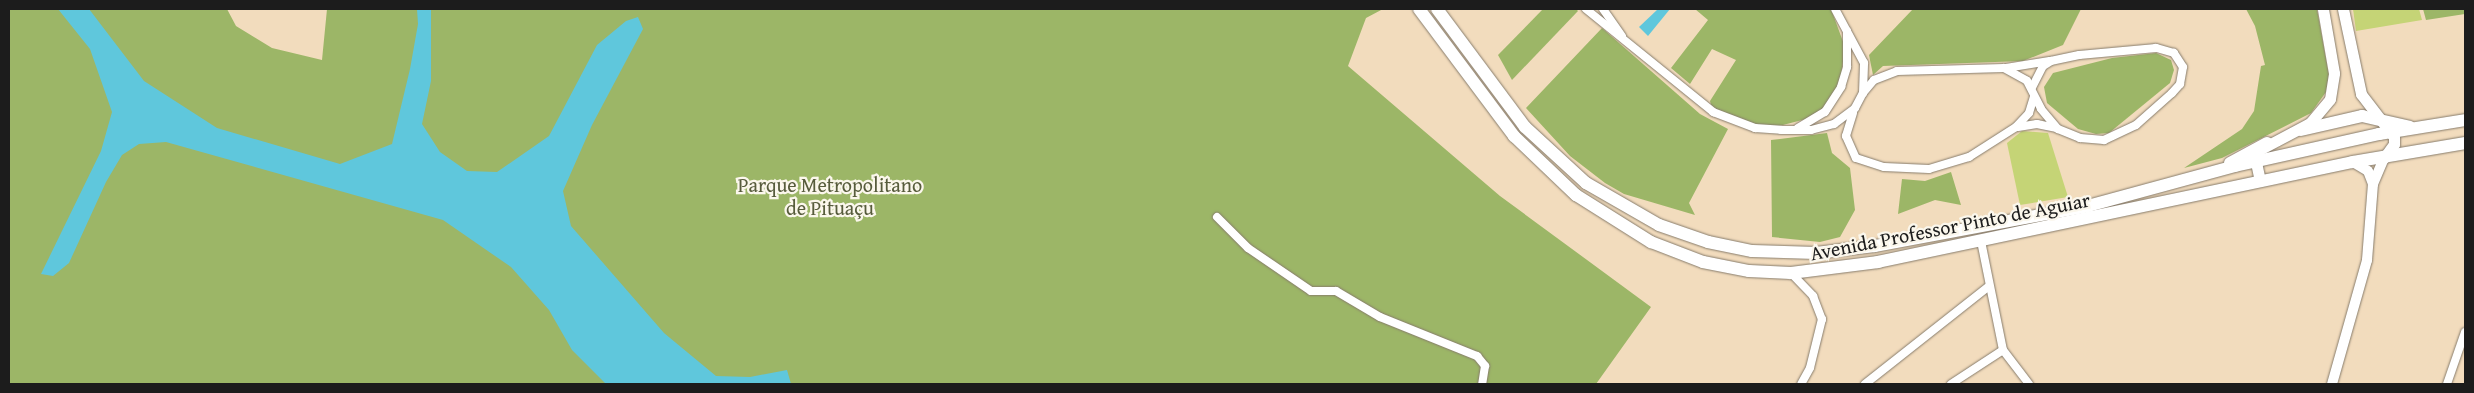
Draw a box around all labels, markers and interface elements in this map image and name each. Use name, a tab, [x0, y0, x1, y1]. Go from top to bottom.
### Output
park label: Parque Metropolitano de Pituaçu	[738, 173, 922, 220]
street label: Avenida Professor Pinto de Aguiar	[1808, 187, 2092, 265]

